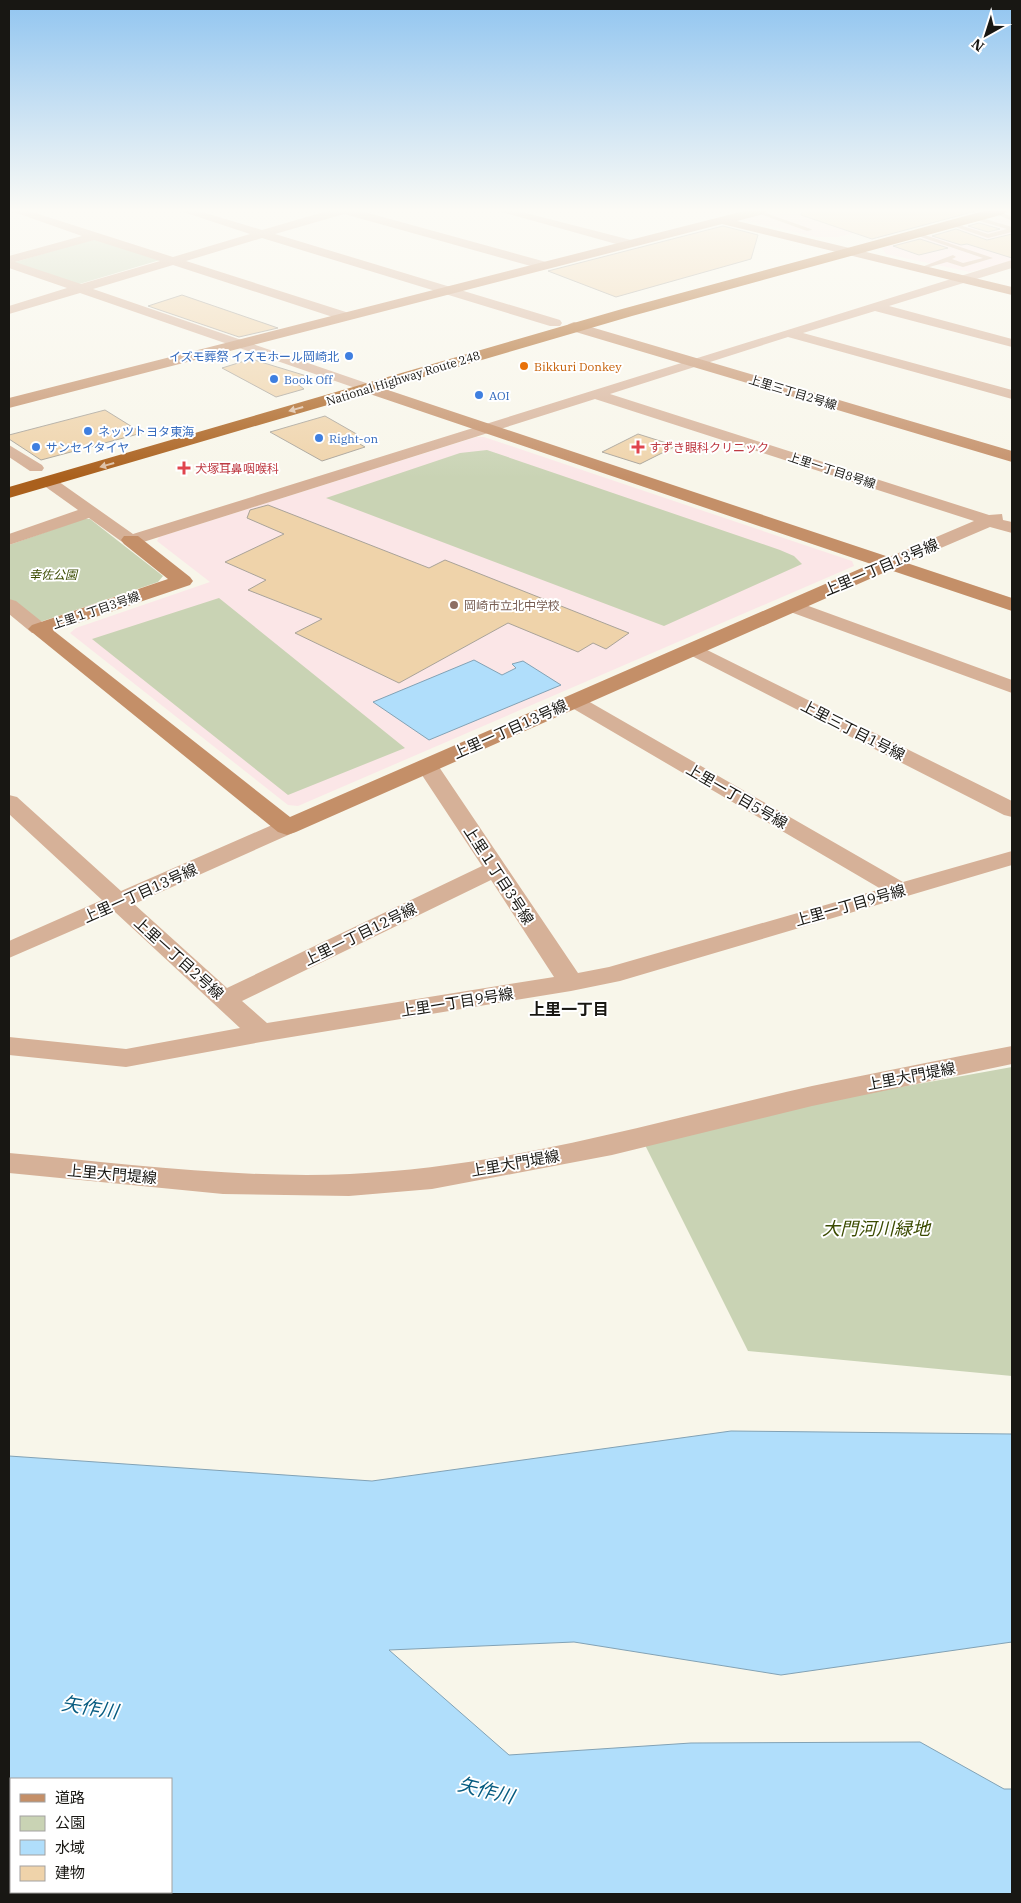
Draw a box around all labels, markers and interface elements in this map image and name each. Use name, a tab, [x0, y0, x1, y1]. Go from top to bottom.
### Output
north arrow	[961, 10, 1011, 60]
text: N	[968, 35, 988, 56]
street label: National Highway Route 248	[324, 347, 482, 409]
place label: イズモ葬祭 イズモホール岡崎北	[169, 349, 339, 364]
marker: イズモ葬祭 イズモホール岡崎北	[343, 350, 355, 362]
place label: Bikkuri Donkey	[534, 359, 622, 374]
marker: Bikkuri Donkey	[518, 360, 530, 372]
street label: 上里三丁目2号線	[747, 371, 839, 413]
place label: Book Off	[284, 372, 333, 387]
marker: Book Off	[268, 373, 280, 385]
place label: AOI	[489, 388, 510, 403]
marker: AOI	[473, 389, 485, 401]
one-way arrow	[289, 406, 304, 414]
place label: ネッツトヨタ東海	[98, 424, 194, 439]
marker: ネッツトヨタ東海	[82, 425, 94, 437]
place label: Right-on	[329, 431, 379, 446]
marker: Right-on	[313, 432, 325, 444]
place label: サンセイタイヤ	[46, 440, 129, 455]
marker: すずき眼科クリニック	[631, 440, 645, 454]
place label: すずき眼科クリニック	[649, 440, 769, 455]
marker: サンセイタイヤ	[30, 441, 42, 453]
street label: 上里一丁目8号線	[786, 449, 878, 491]
one-way arrow	[99, 461, 114, 469]
marker: 犬塚耳鼻咽喉科	[177, 461, 191, 475]
place label: 犬塚耳鼻咽喉科	[195, 461, 279, 476]
street label: 上里一丁目13号線	[821, 534, 941, 600]
park label: 幸佐公園	[29, 567, 79, 582]
street label: 上里１丁目3号線	[50, 588, 142, 632]
place label: 岡崎市立北中学校	[464, 598, 560, 613]
marker: 岡崎市立北中学校	[448, 599, 460, 611]
street label: 上里一丁目13号線	[450, 695, 570, 763]
street label: 上里三丁目1号線	[798, 696, 908, 764]
street label: 上里一丁目5号線	[683, 759, 791, 833]
street label: 上里１丁目3号線	[460, 822, 538, 928]
street label: 上里一丁目13号線	[80, 859, 200, 927]
street label: 上里一丁目9号線	[793, 880, 907, 930]
street label: 上里一丁目12号線	[301, 898, 419, 970]
street label: 上里一丁目2号線	[130, 913, 228, 1003]
street label: 上里一丁目9号線	[399, 984, 515, 1020]
district label: 上里一丁目	[529, 999, 609, 1019]
street label: 上里大門堤線	[865, 1058, 957, 1094]
street label: 上里大門堤線	[469, 1146, 561, 1180]
street label: 上里大門堤線	[66, 1161, 158, 1187]
park label: 大門河川緑地	[822, 1217, 932, 1240]
water label: 矢作川	[60, 1691, 122, 1724]
water label: 矢作川	[455, 1771, 518, 1809]
legend	[10, 1778, 172, 1893]
text: 道路	[55, 1788, 85, 1807]
text: 公園	[55, 1813, 85, 1832]
text: 水域	[55, 1838, 85, 1857]
text: 建物	[55, 1863, 85, 1882]

